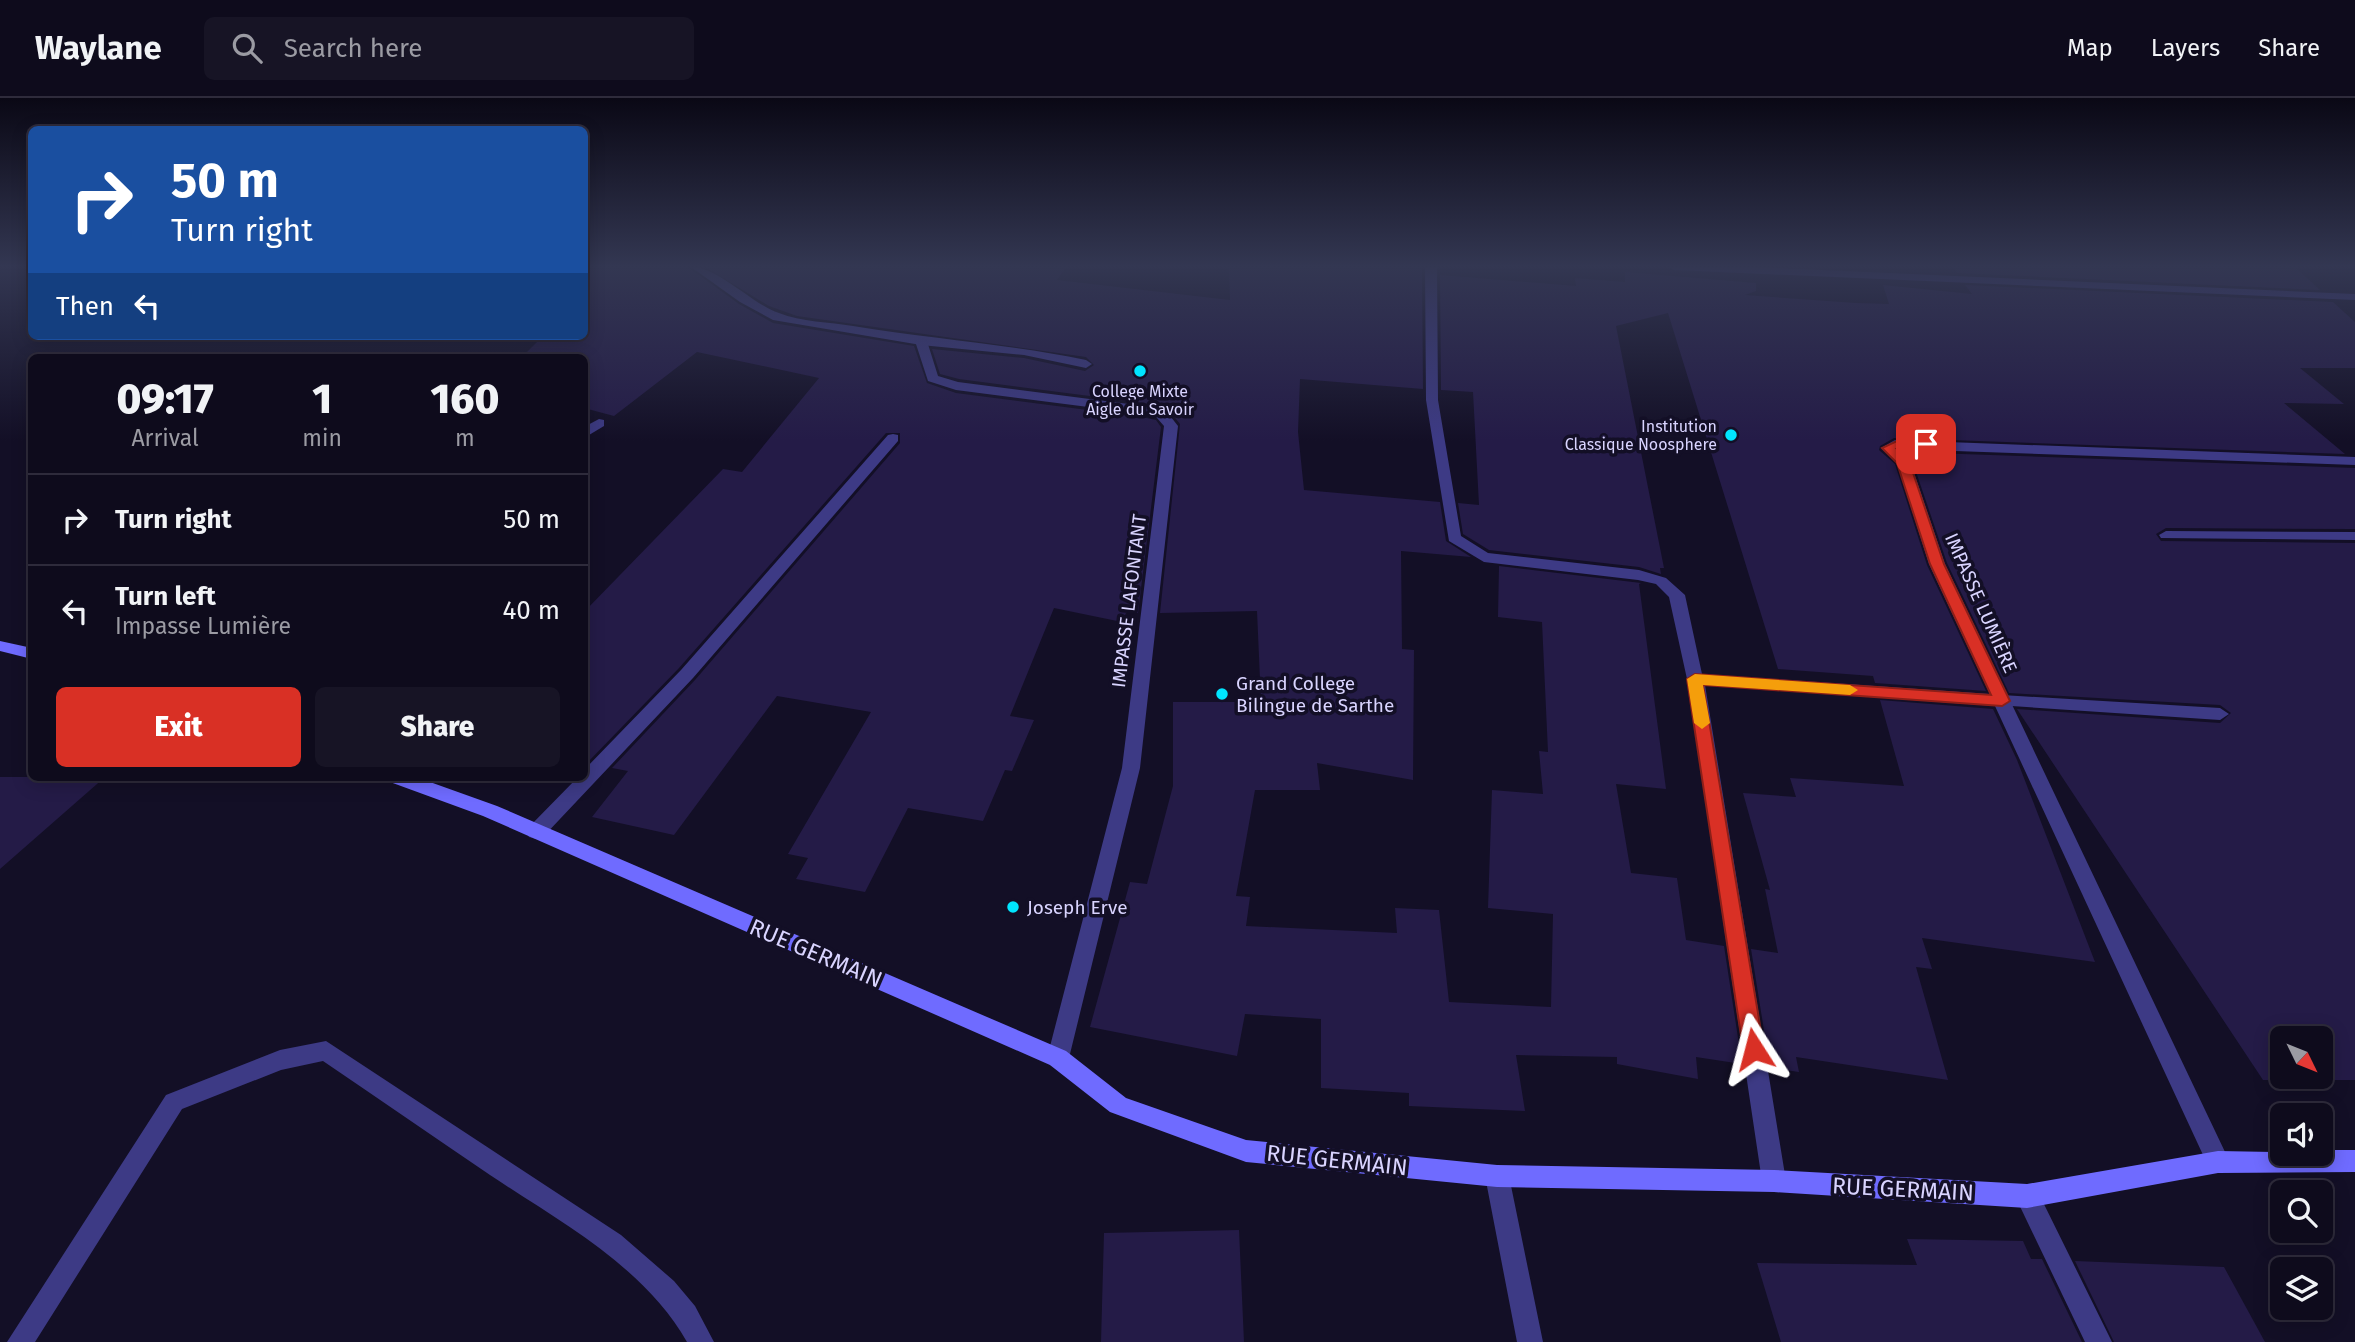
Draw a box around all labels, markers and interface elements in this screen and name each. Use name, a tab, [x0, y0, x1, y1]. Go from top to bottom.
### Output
search box	[204, 17, 694, 80]
text: Waylane	[35, 28, 162, 68]
icon: search	[228, 29, 266, 67]
text: Search here	[284, 33, 423, 64]
text: Map	[2067, 34, 2113, 62]
text: Layers	[2151, 34, 2220, 62]
text: Share	[2258, 34, 2320, 62]
text: 50 m	[171, 151, 279, 210]
icon: right	[56, 154, 147, 245]
text: Turn right	[171, 211, 313, 249]
icon: left	[128, 287, 166, 325]
text: Then	[56, 291, 114, 322]
marker: College Mixte Aigle du Savoir	[1132, 363, 1148, 379]
text: 09:17	[117, 374, 214, 424]
text: 1	[312, 374, 332, 424]
text: 160	[430, 374, 499, 424]
place label: College Mixte Aigle du Savoir	[1086, 382, 1195, 419]
pin	[1896, 414, 1956, 474]
place label: Institution Classique Noosphere	[1565, 417, 1717, 454]
text: Arrival	[131, 424, 199, 452]
text: min	[302, 424, 342, 452]
text: m	[455, 424, 475, 452]
icon: arrive	[1907, 425, 1945, 463]
marker: Institution Classique Noosphere	[1723, 427, 1739, 443]
icon: right	[56, 501, 94, 539]
text: Turn right	[115, 504, 232, 535]
text: 50 m	[503, 504, 560, 535]
street label: IMPASSE LAFONTANT	[1107, 513, 1151, 689]
street label: IMPASSE LUMIÈRE	[1940, 530, 2022, 676]
text: Turn left	[115, 581, 216, 612]
icon: left	[56, 592, 94, 630]
text: 40 m	[502, 595, 560, 626]
text: Impasse Lumière	[115, 612, 291, 640]
place label: Grand College Bilingue de Sarthe	[1236, 672, 1394, 717]
marker: Grand College Bilingue de Sarthe	[1214, 686, 1230, 702]
button: Exit	[56, 687, 301, 767]
button: Share	[315, 687, 560, 767]
place label: Joseph Erve	[1027, 896, 1128, 919]
marker: Joseph Erve	[1005, 899, 1021, 915]
street label: RUE GERMAIN	[745, 912, 887, 994]
position arrow	[1717, 1012, 1791, 1086]
north arrow	[2270, 1026, 2333, 1088]
map controls	[2270, 1026, 2333, 1320]
button: sound	[2270, 1103, 2333, 1166]
street label: RUE GERMAIN	[1265, 1139, 1409, 1181]
street label: RUE GERMAIN	[1832, 1171, 1974, 1207]
button: search	[2270, 1180, 2333, 1243]
button: layers	[2270, 1257, 2333, 1320]

